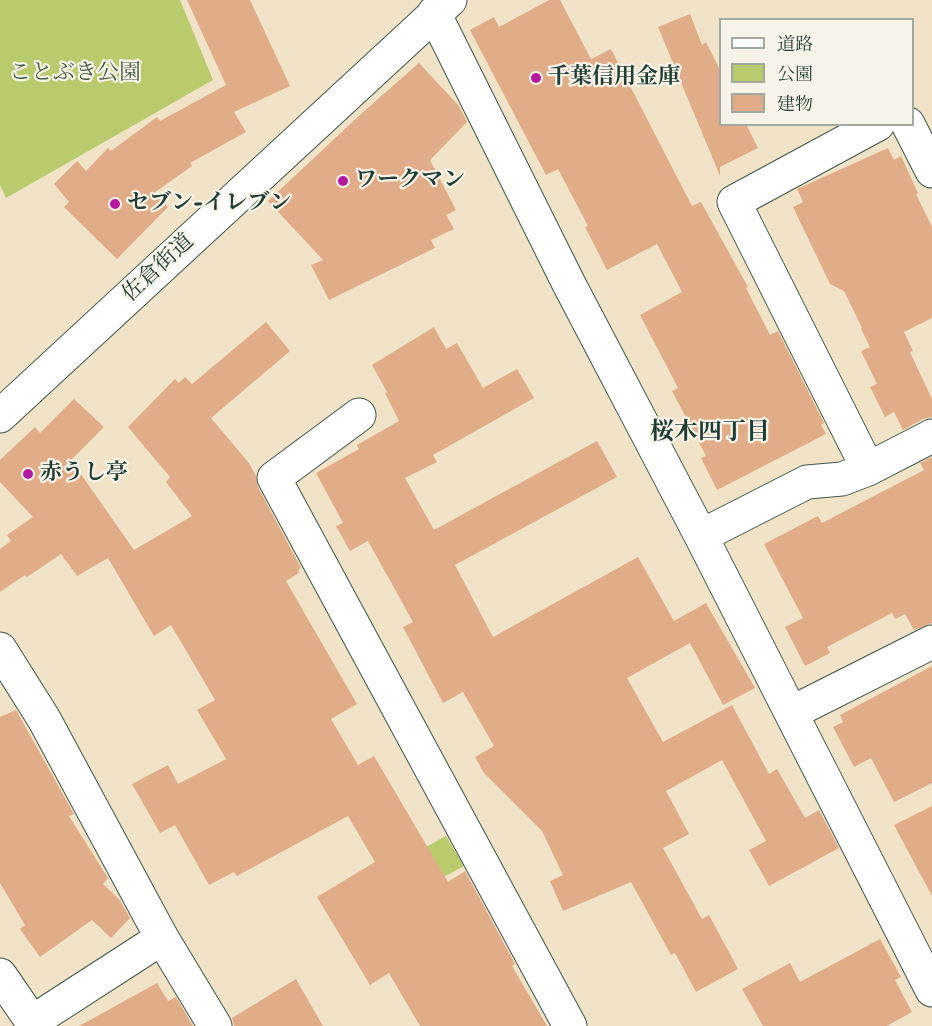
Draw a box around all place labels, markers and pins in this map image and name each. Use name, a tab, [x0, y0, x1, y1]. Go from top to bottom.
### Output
place label: 千葉信用金庫	[548, 65, 680, 91]
marker: 千葉信用金庫	[529, 71, 543, 85]
place label: ワークマン	[355, 168, 465, 194]
marker: ワークマン	[336, 174, 350, 188]
place label: セブン-イレブン	[127, 191, 291, 217]
marker: セブン-イレブン	[108, 197, 122, 211]
place label: 赤うし亭	[40, 461, 128, 487]
marker: 赤うし亭	[21, 467, 35, 481]

